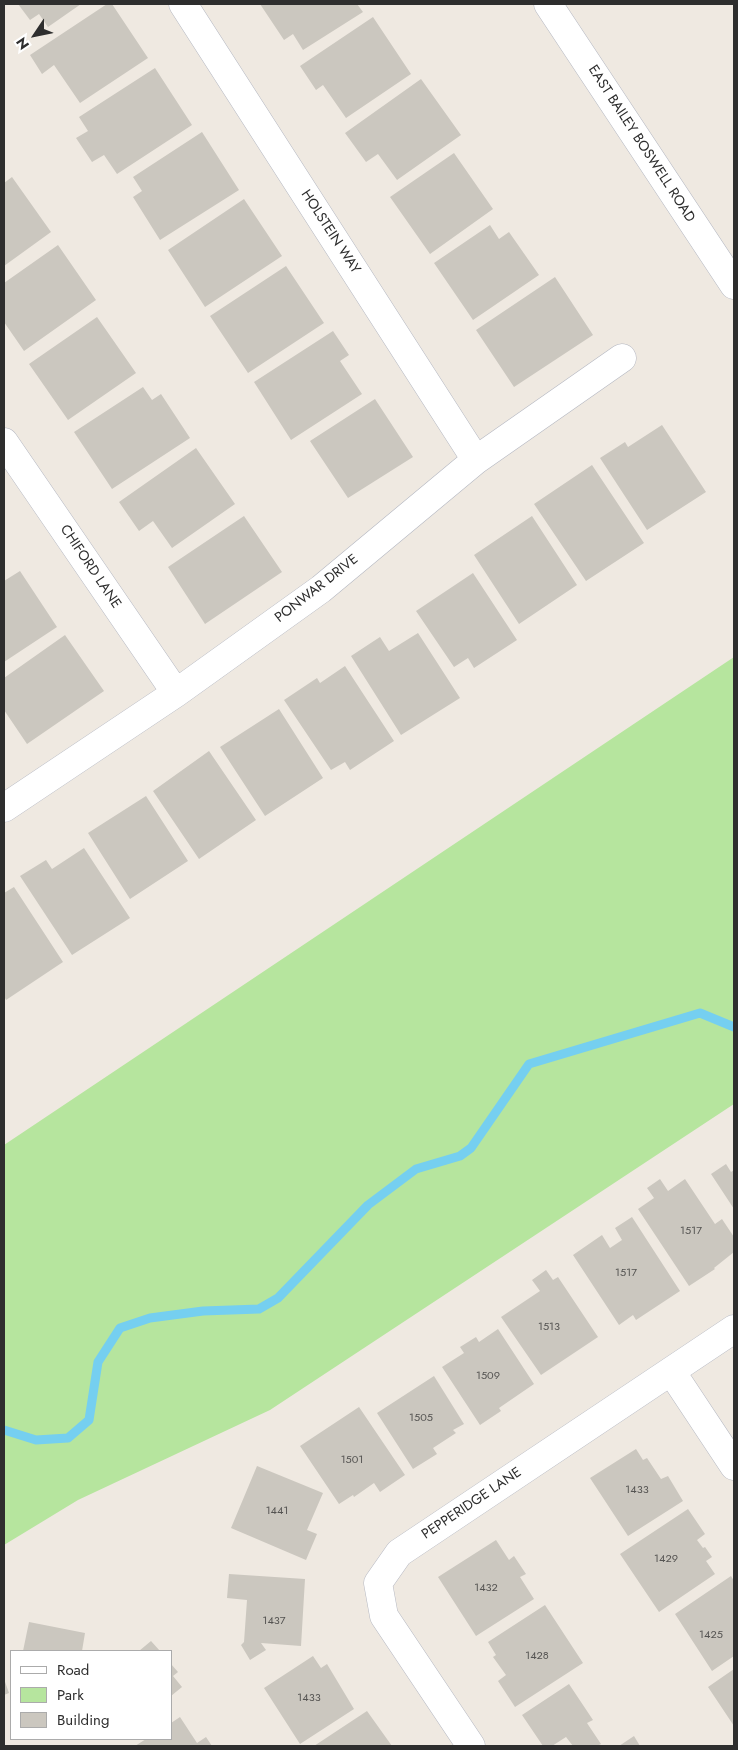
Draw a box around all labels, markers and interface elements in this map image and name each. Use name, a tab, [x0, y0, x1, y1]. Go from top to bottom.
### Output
north arrow	[10, 10, 60, 60]
text: N	[11, 33, 34, 54]
street label: EAST BAILEY BOSWELL ROAD	[584, 62, 698, 226]
street label: HOLSTEIN WAY	[297, 187, 363, 277]
street label: CHIFORD LANE	[56, 522, 124, 612]
street label: PONWAR DRIVE	[272, 551, 362, 627]
house number: 1517	[680, 1224, 702, 1238]
house number: 1517	[615, 1266, 637, 1280]
house number: 1513	[538, 1320, 560, 1334]
house number: 1509	[476, 1369, 500, 1383]
house number: 1505	[409, 1411, 433, 1425]
house number: 1501	[341, 1453, 363, 1467]
street label: PEPPERIDGE LANE	[419, 1464, 525, 1544]
house number: 1433	[625, 1483, 649, 1497]
house number: 1441	[266, 1504, 288, 1518]
house number: 1429	[654, 1552, 678, 1566]
house number: 1432	[474, 1581, 498, 1595]
house number: 1437	[263, 1614, 285, 1628]
house number: 1425	[699, 1628, 723, 1642]
house number: 1428	[525, 1649, 549, 1663]
legend	[10, 1650, 172, 1740]
text: Road	[57, 1659, 89, 1681]
text: Park	[57, 1684, 84, 1706]
house number: 1433	[297, 1691, 321, 1705]
text: Building	[57, 1709, 109, 1731]

